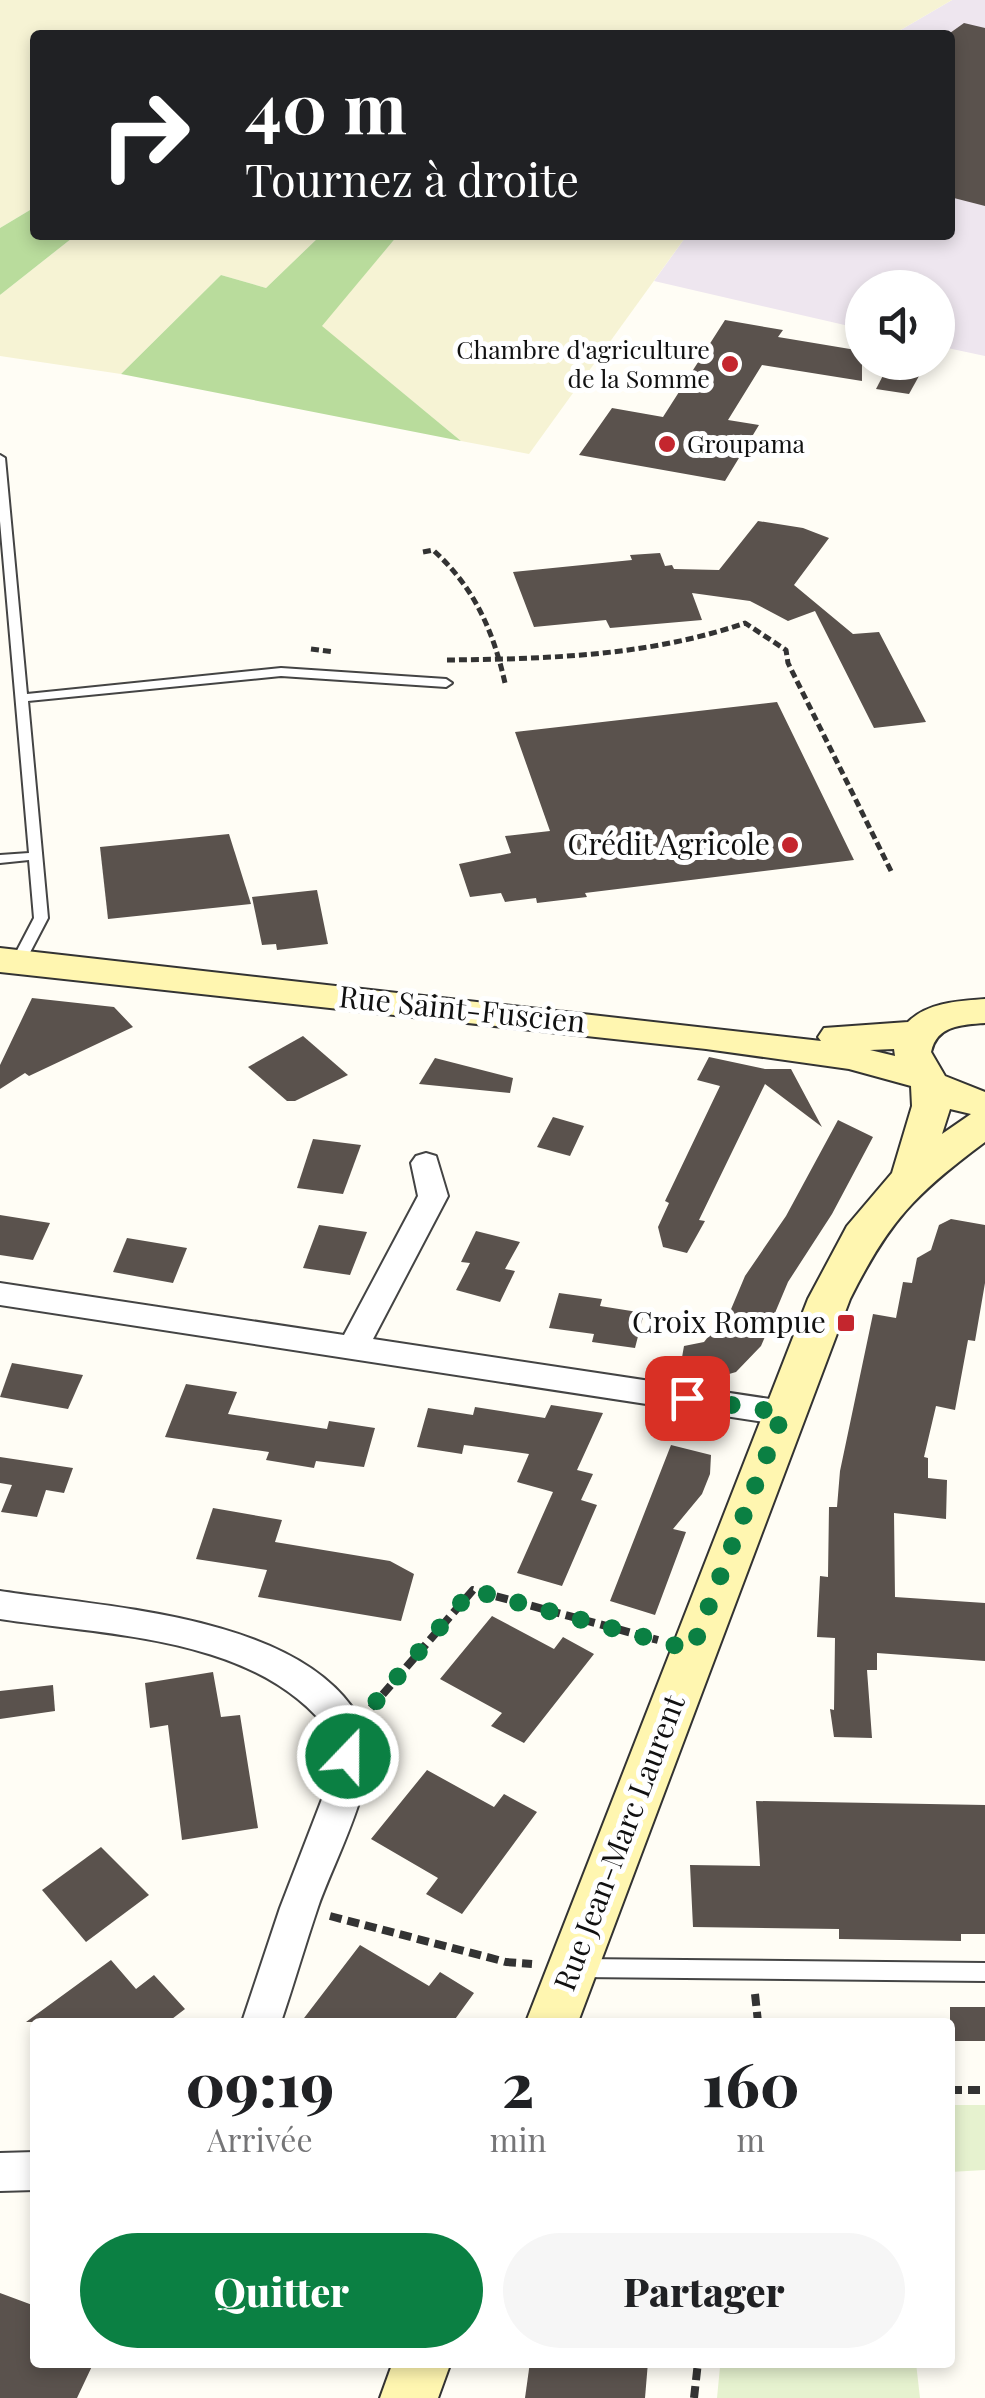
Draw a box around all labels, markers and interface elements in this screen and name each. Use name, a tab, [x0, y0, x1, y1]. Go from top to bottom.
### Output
text: 40 m	[245, 58, 407, 152]
icon: right	[80, 70, 210, 200]
text: Tournez à droite	[245, 148, 579, 208]
map controls	[845, 270, 955, 380]
button: sound	[845, 270, 955, 380]
place label: Chambre d'agriculture de la Somme	[456, 332, 710, 394]
marker: Chambre d'agriculture de la Somme	[719, 353, 741, 375]
place label: Groupama	[687, 426, 806, 459]
marker: Groupama	[656, 433, 678, 455]
place label: Crédit Agricole	[568, 823, 770, 863]
marker: Crédit Agricole	[779, 834, 801, 856]
street label: Rue Saint-Fuscien	[337, 975, 587, 1041]
place label: Croix Rompue	[632, 1301, 826, 1341]
marker: Croix Rompue	[835, 1312, 857, 1334]
pin	[645, 1356, 730, 1441]
icon: arrive	[660, 1371, 715, 1426]
street label: Rue Jean-Marc Laurent	[543, 1688, 693, 1996]
position arrow	[296, 1704, 400, 1808]
text: 09:19	[185, 2042, 334, 2122]
text: 2	[502, 2042, 534, 2122]
text: 160	[702, 2042, 800, 2122]
text: Arrivée	[207, 2117, 313, 2160]
text: min	[490, 2117, 547, 2160]
text: m	[737, 2117, 765, 2160]
button: Quitter	[80, 2233, 483, 2348]
button: Partager	[503, 2233, 905, 2348]

